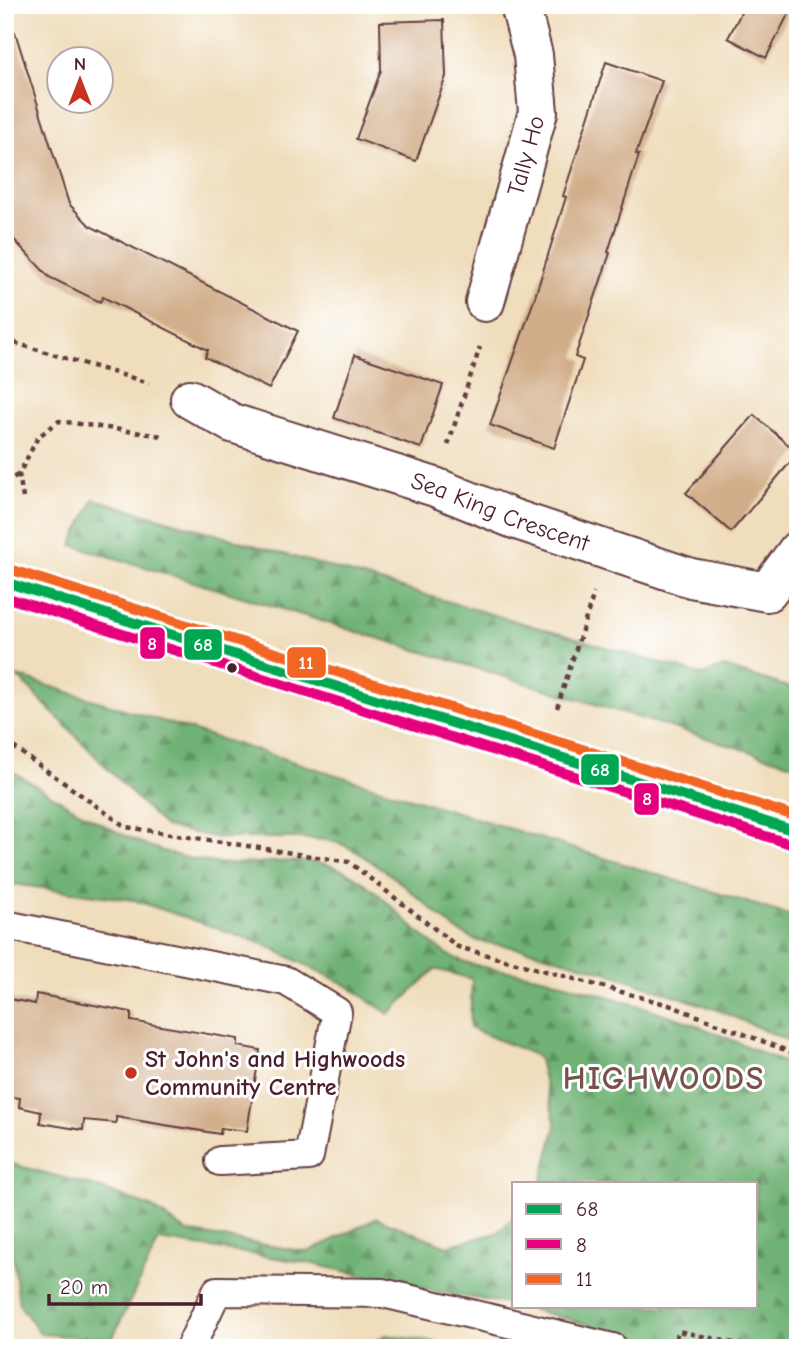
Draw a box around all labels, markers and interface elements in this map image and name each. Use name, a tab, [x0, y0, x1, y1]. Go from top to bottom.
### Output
north arrow	[46, 46, 116, 116]
text: N	[74, 53, 86, 75]
street label: Tally Ho	[501, 112, 550, 199]
street label: Sea King Crescent	[408, 466, 594, 558]
line badge: 8	[139, 626, 166, 660]
line badge: 68	[183, 628, 223, 661]
text: 8	[147, 633, 157, 655]
text: 68	[193, 634, 213, 656]
line badge: 11	[286, 646, 327, 679]
text: 11	[299, 652, 313, 674]
unlabelled marker	[225, 661, 239, 675]
line badge: 68	[580, 753, 620, 786]
text: 68	[590, 759, 610, 781]
line badge: 8	[633, 782, 660, 816]
text: 8	[642, 788, 652, 810]
place label: St John's and Highwoods Community Centre	[145, 1045, 405, 1101]
district label: HIGHWOODS	[563, 1060, 765, 1097]
marker: St John's and Highwoods Community Centre	[123, 1065, 139, 1081]
legend	[512, 1182, 758, 1308]
text: 68	[576, 1197, 598, 1221]
text: 8	[576, 1233, 587, 1257]
scale bar	[49, 1262, 201, 1306]
text: 11	[576, 1267, 593, 1291]
text: 20 m	[60, 1275, 108, 1299]

